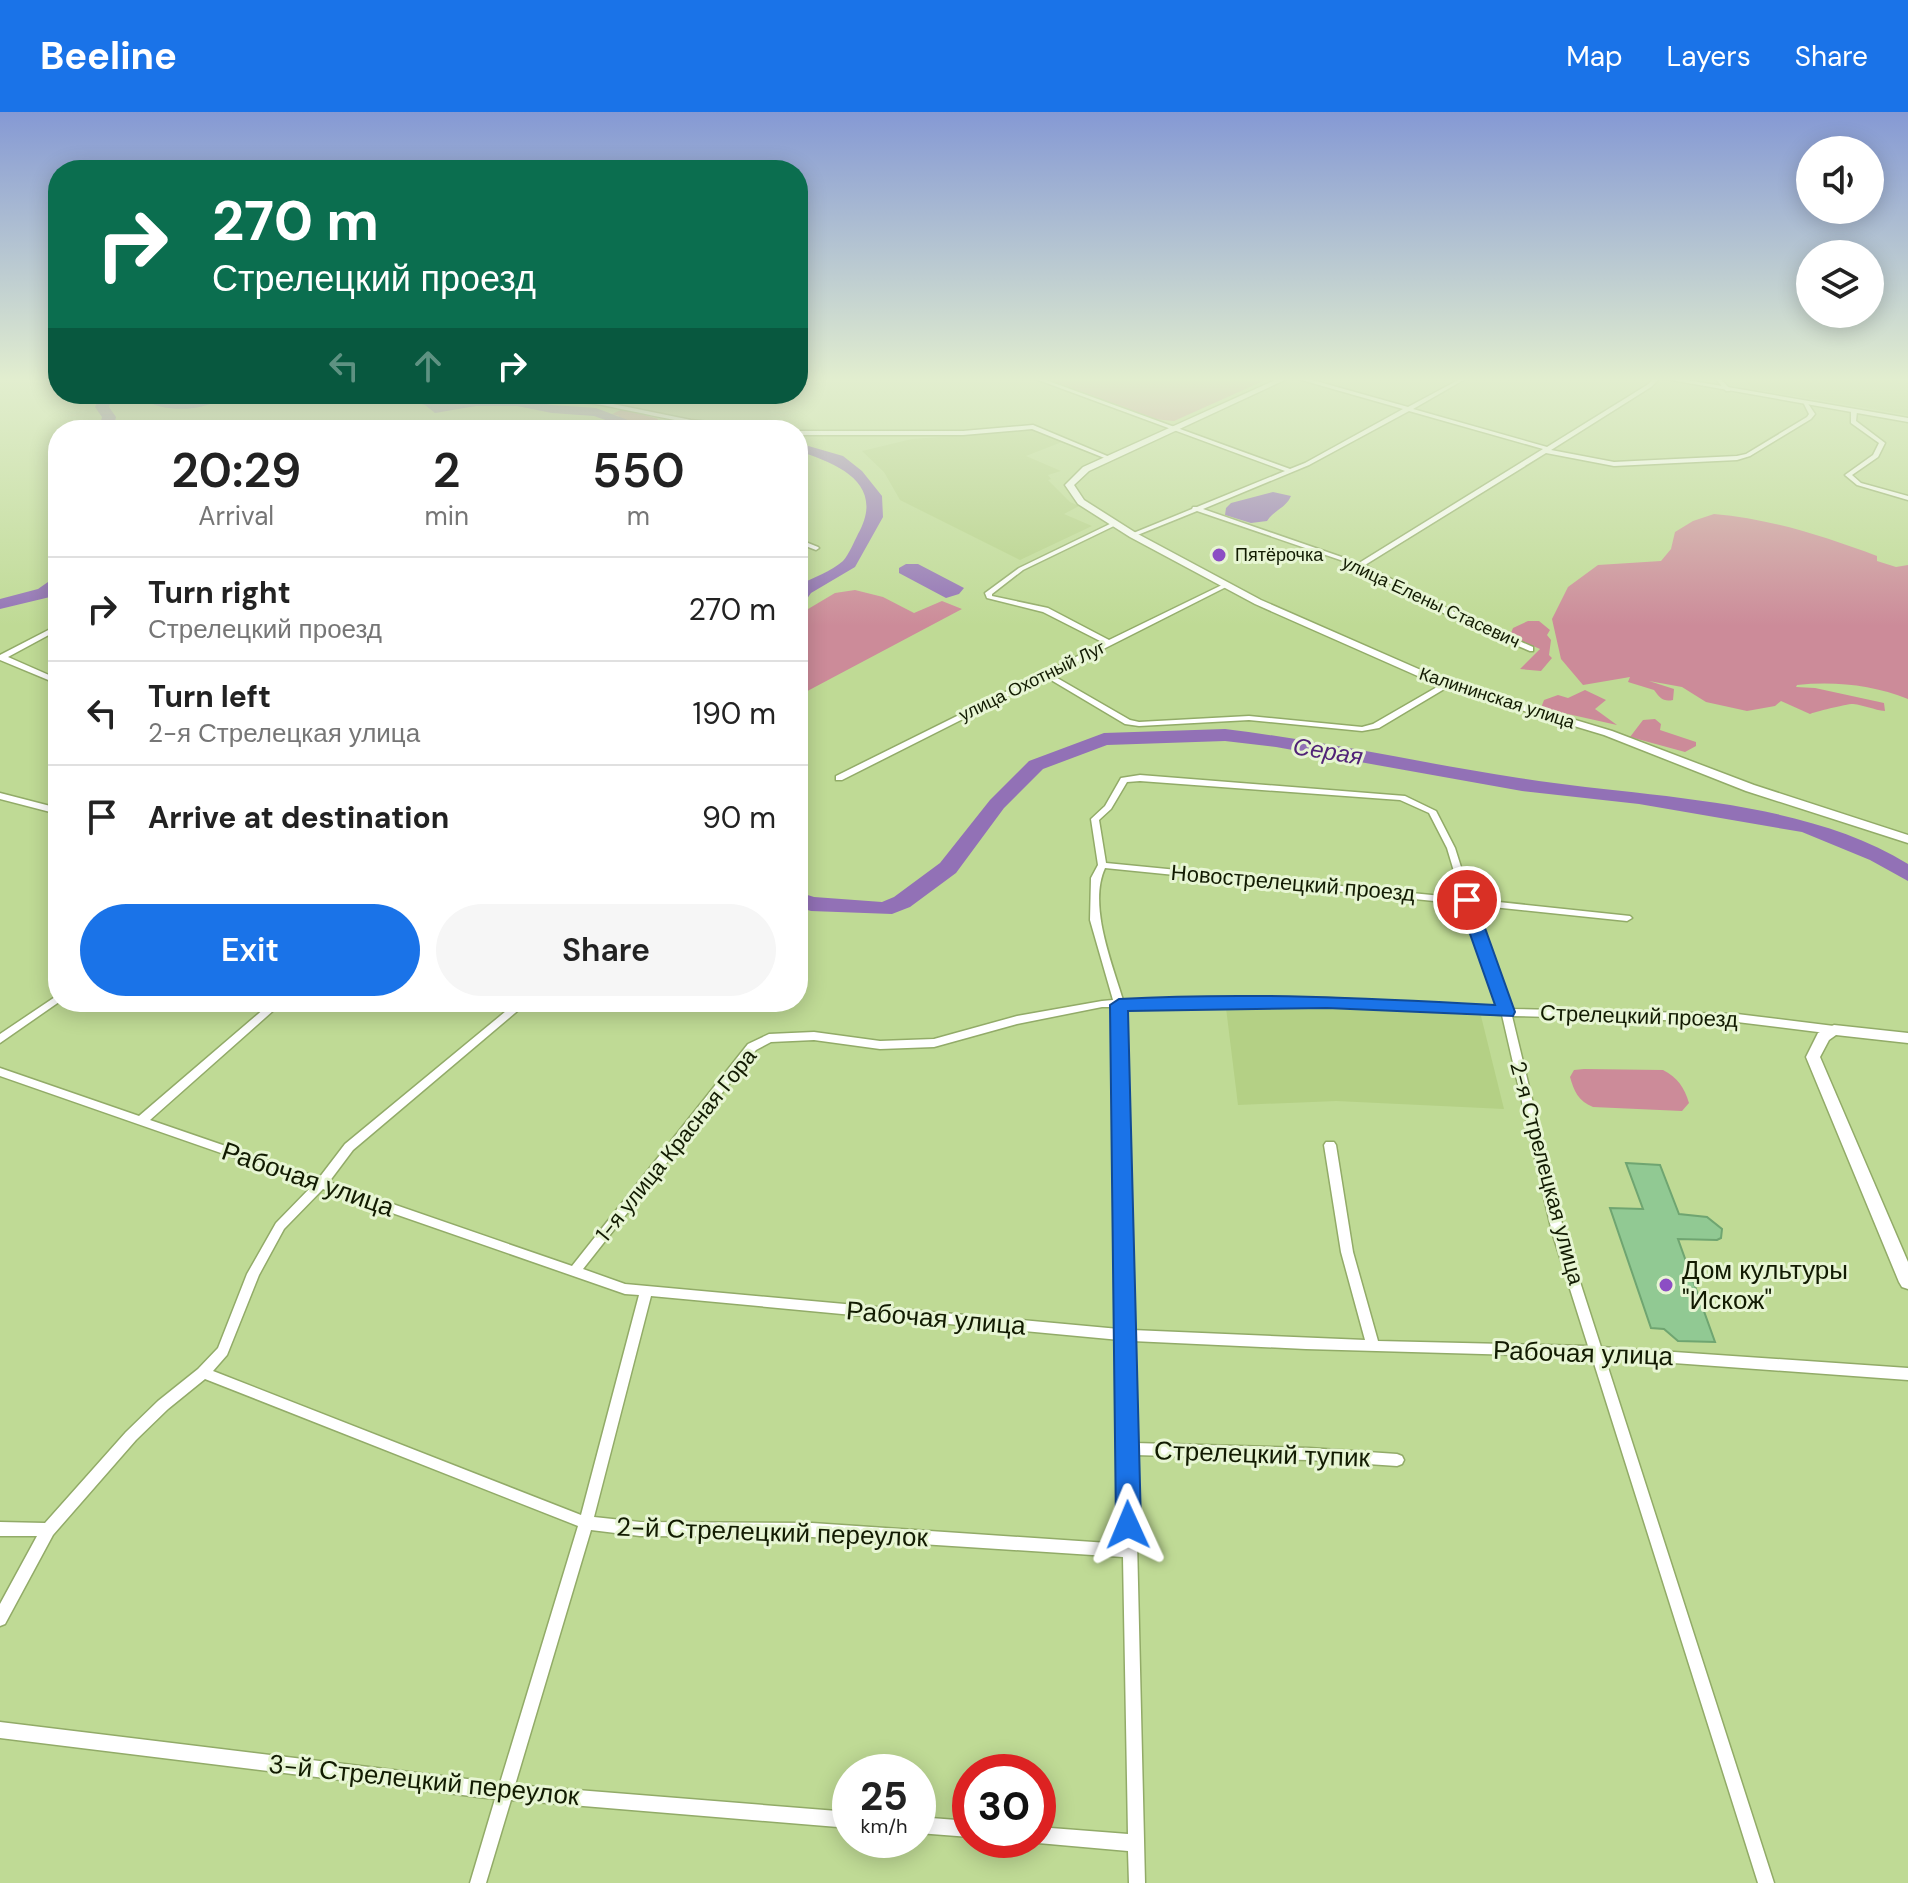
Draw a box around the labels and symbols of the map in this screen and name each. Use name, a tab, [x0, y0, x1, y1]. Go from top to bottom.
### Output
place label: Пятёрочка	[1235, 543, 1324, 567]
marker: Пятёрочка	[1210, 546, 1228, 564]
street label: улица Елены Стасевич	[1338, 550, 1524, 654]
street label: улица Охотный Луг	[955, 635, 1110, 727]
street label: Калининская улица	[1416, 662, 1579, 735]
water label: Серая	[1291, 730, 1365, 772]
street label: Новострелецкий проезд	[1170, 858, 1416, 908]
pin	[1433, 866, 1501, 934]
street label: Стрелецкий проезд	[1540, 998, 1739, 1034]
street label: 1-я улица Красная Гора	[589, 1042, 763, 1248]
street label: 2-я Стрелецкая улица	[1503, 1058, 1591, 1289]
street label: Рабочая улица	[217, 1134, 399, 1225]
place label: Дом культуры "Искож"	[1682, 1253, 1848, 1317]
marker: Дом культуры "Искож"	[1657, 1276, 1675, 1294]
street label: Рабочая улица	[845, 1293, 1028, 1343]
street label: Рабочая улица	[1492, 1333, 1674, 1373]
street label: Стрелецкий тупик	[1154, 1433, 1371, 1475]
position arrow	[1086, 1483, 1170, 1567]
street label: 2-й Стрелецкий переулок	[616, 1510, 929, 1554]
street label: 3-й Стрелецкий переулок	[267, 1747, 582, 1813]
speed limit sign: 30	[952, 1754, 1056, 1858]

